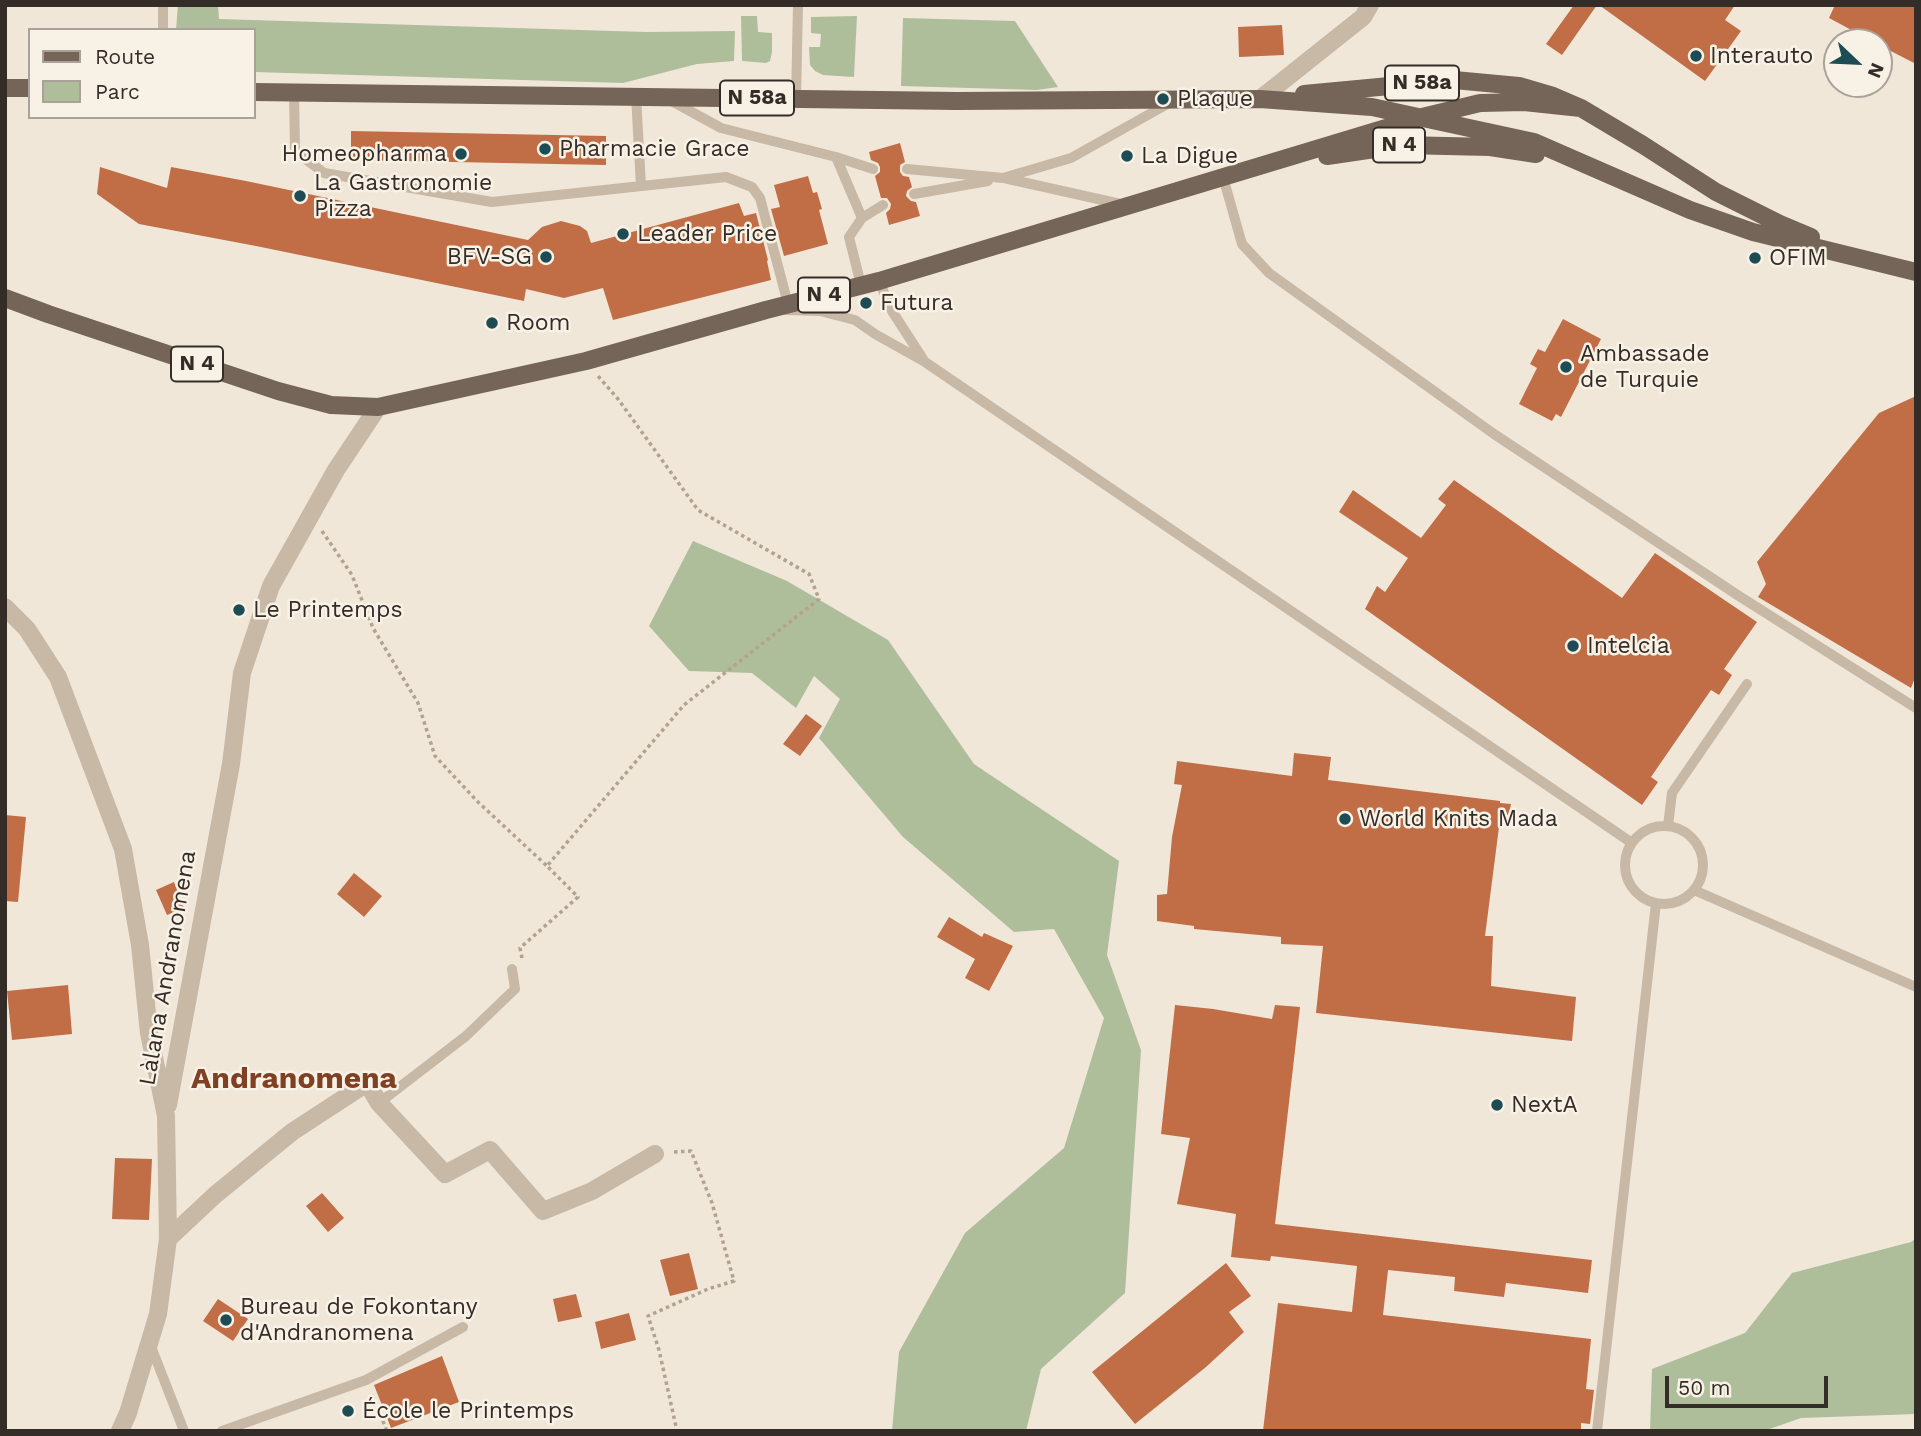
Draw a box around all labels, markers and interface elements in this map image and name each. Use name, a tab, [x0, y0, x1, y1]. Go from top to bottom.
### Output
legend	[28, 28, 256, 119]
north arrow	[1823, 28, 1893, 98]
place label: Interauto	[1710, 42, 1813, 70]
text: Route	[95, 44, 155, 69]
marker: Interauto	[1688, 48, 1704, 64]
text: N	[1863, 60, 1889, 82]
road number: N 58a	[1385, 66, 1459, 100]
text: Parc	[95, 79, 140, 104]
road number: N 58a	[720, 80, 794, 116]
place label: Plaque	[1177, 85, 1253, 113]
marker: Plaque	[1155, 91, 1171, 107]
road number: N 4	[1373, 128, 1425, 162]
place label: Pharmacie Grace	[559, 135, 750, 163]
place label: Homeopharma	[282, 140, 447, 168]
marker: Pharmacie Grace	[537, 141, 553, 157]
place label: La Digue	[1141, 142, 1238, 170]
marker: Homeopharma	[453, 146, 469, 162]
marker: La Digue	[1119, 148, 1135, 164]
place label: La Gastronomie Pizza	[314, 169, 492, 223]
marker: La Gastronomie Pizza	[292, 188, 308, 204]
place label: Leader Price	[637, 220, 777, 248]
marker: Leader Price	[615, 226, 631, 242]
place label: BFV-SG	[447, 243, 532, 271]
place label: OFIM	[1769, 244, 1827, 272]
marker: BFV-SG	[538, 249, 554, 265]
marker: OFIM	[1747, 250, 1763, 266]
road number: N 4	[798, 278, 850, 312]
place label: Futura	[880, 289, 953, 317]
marker: Futura	[858, 295, 874, 311]
place label: Room	[506, 309, 570, 337]
marker: Room	[484, 315, 500, 331]
place label: Ambassade de Turquie	[1580, 340, 1709, 394]
road number: N 4	[171, 346, 223, 382]
marker: Ambassade de Turquie	[1558, 359, 1574, 375]
place label: Le Printemps	[253, 596, 402, 624]
marker: Le Printemps	[231, 602, 247, 618]
place label: Intelcia	[1587, 632, 1670, 660]
marker: Intelcia	[1565, 638, 1581, 654]
place label: World Knits Mada	[1359, 805, 1558, 833]
marker: World Knits Mada	[1337, 811, 1353, 827]
street label: Làlana Andranomena	[134, 848, 202, 1088]
district label: Andranomena	[191, 1061, 397, 1097]
place label: NextA	[1511, 1091, 1578, 1119]
marker: NextA	[1489, 1097, 1505, 1113]
place label: Bureau de Fokontany d'Andranomena	[240, 1293, 478, 1347]
marker: Bureau de Fokontany d'Andranomena	[218, 1312, 234, 1328]
scale bar	[1669, 1362, 1832, 1406]
text: 50 m	[1678, 1375, 1730, 1400]
place label: École le Printemps	[362, 1397, 574, 1425]
marker: École le Printemps	[340, 1403, 356, 1419]

